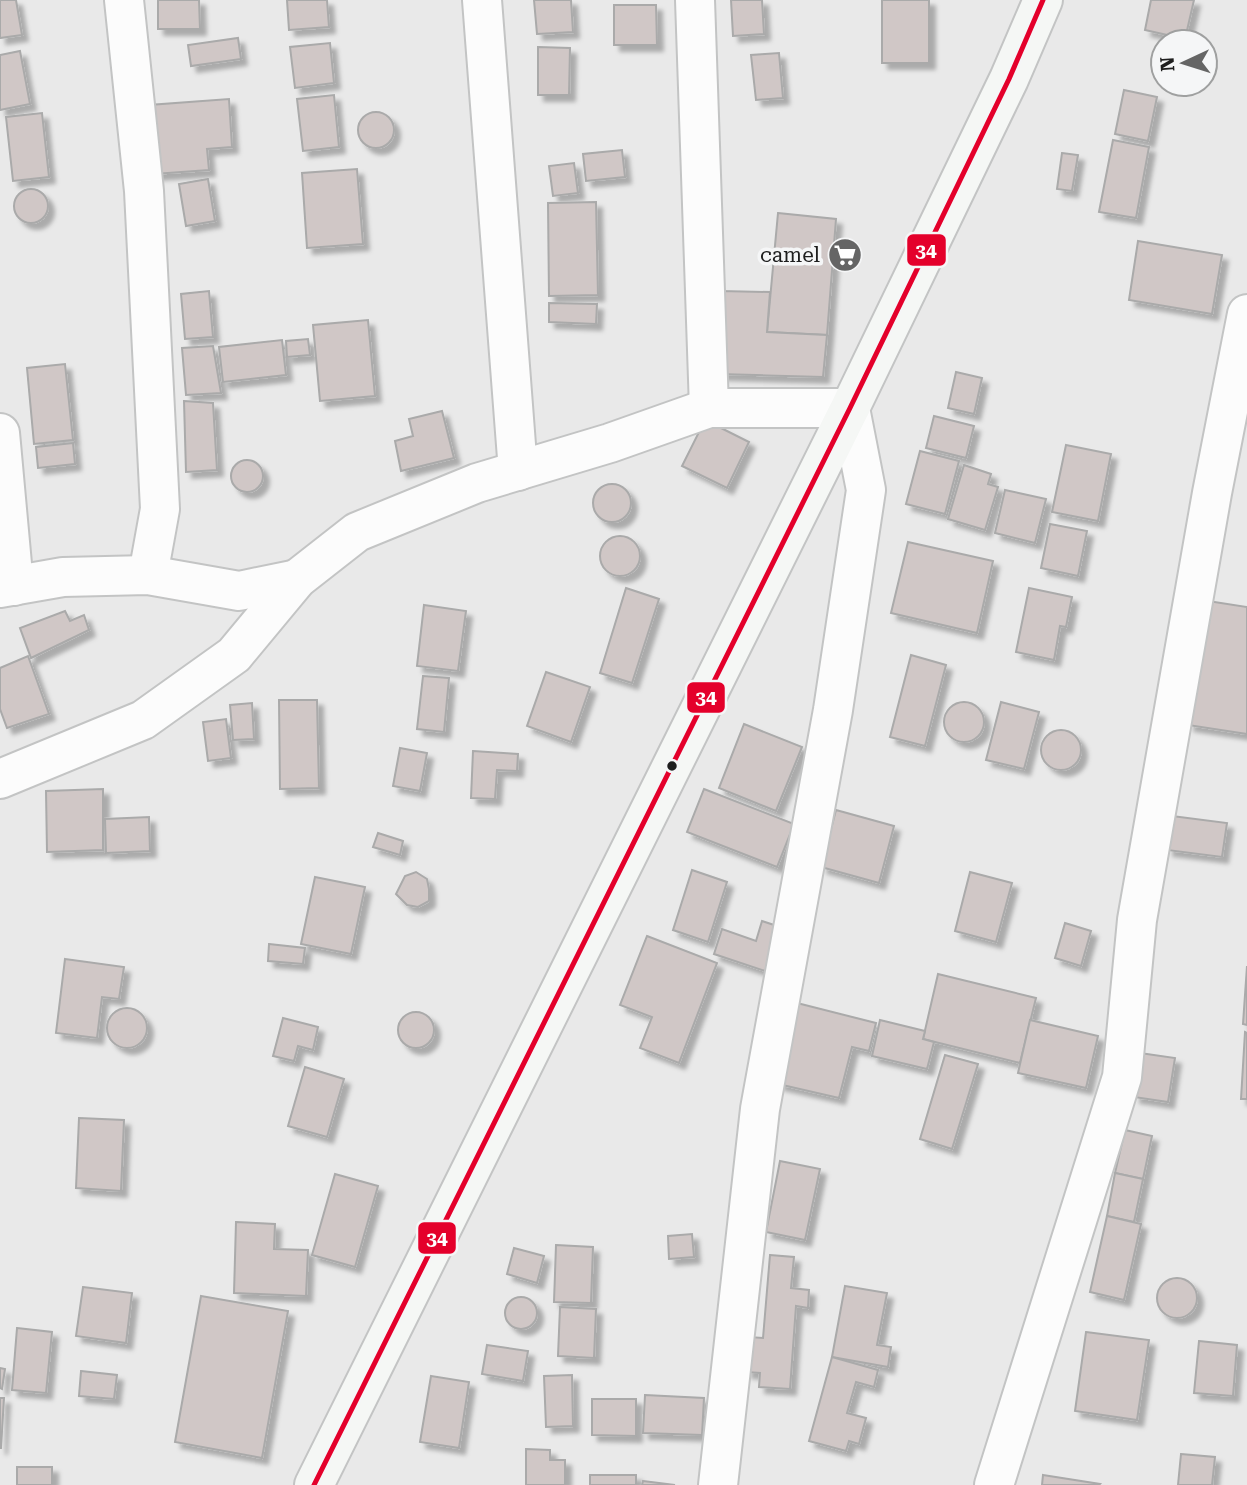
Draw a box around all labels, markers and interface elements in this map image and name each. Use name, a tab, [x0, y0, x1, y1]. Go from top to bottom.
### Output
north arrow	[1149, 28, 1219, 98]
text: N	[1156, 56, 1180, 72]
line badge: 34	[906, 233, 947, 267]
supermarket icon: camel	[826, 236, 864, 274]
text: 34	[915, 239, 937, 262]
place label: camel	[760, 243, 820, 267]
line badge: 34	[686, 681, 726, 714]
text: 34	[695, 686, 717, 709]
unlabelled marker	[665, 759, 679, 773]
line badge: 34	[417, 1221, 457, 1255]
text: 34	[426, 1227, 448, 1250]

